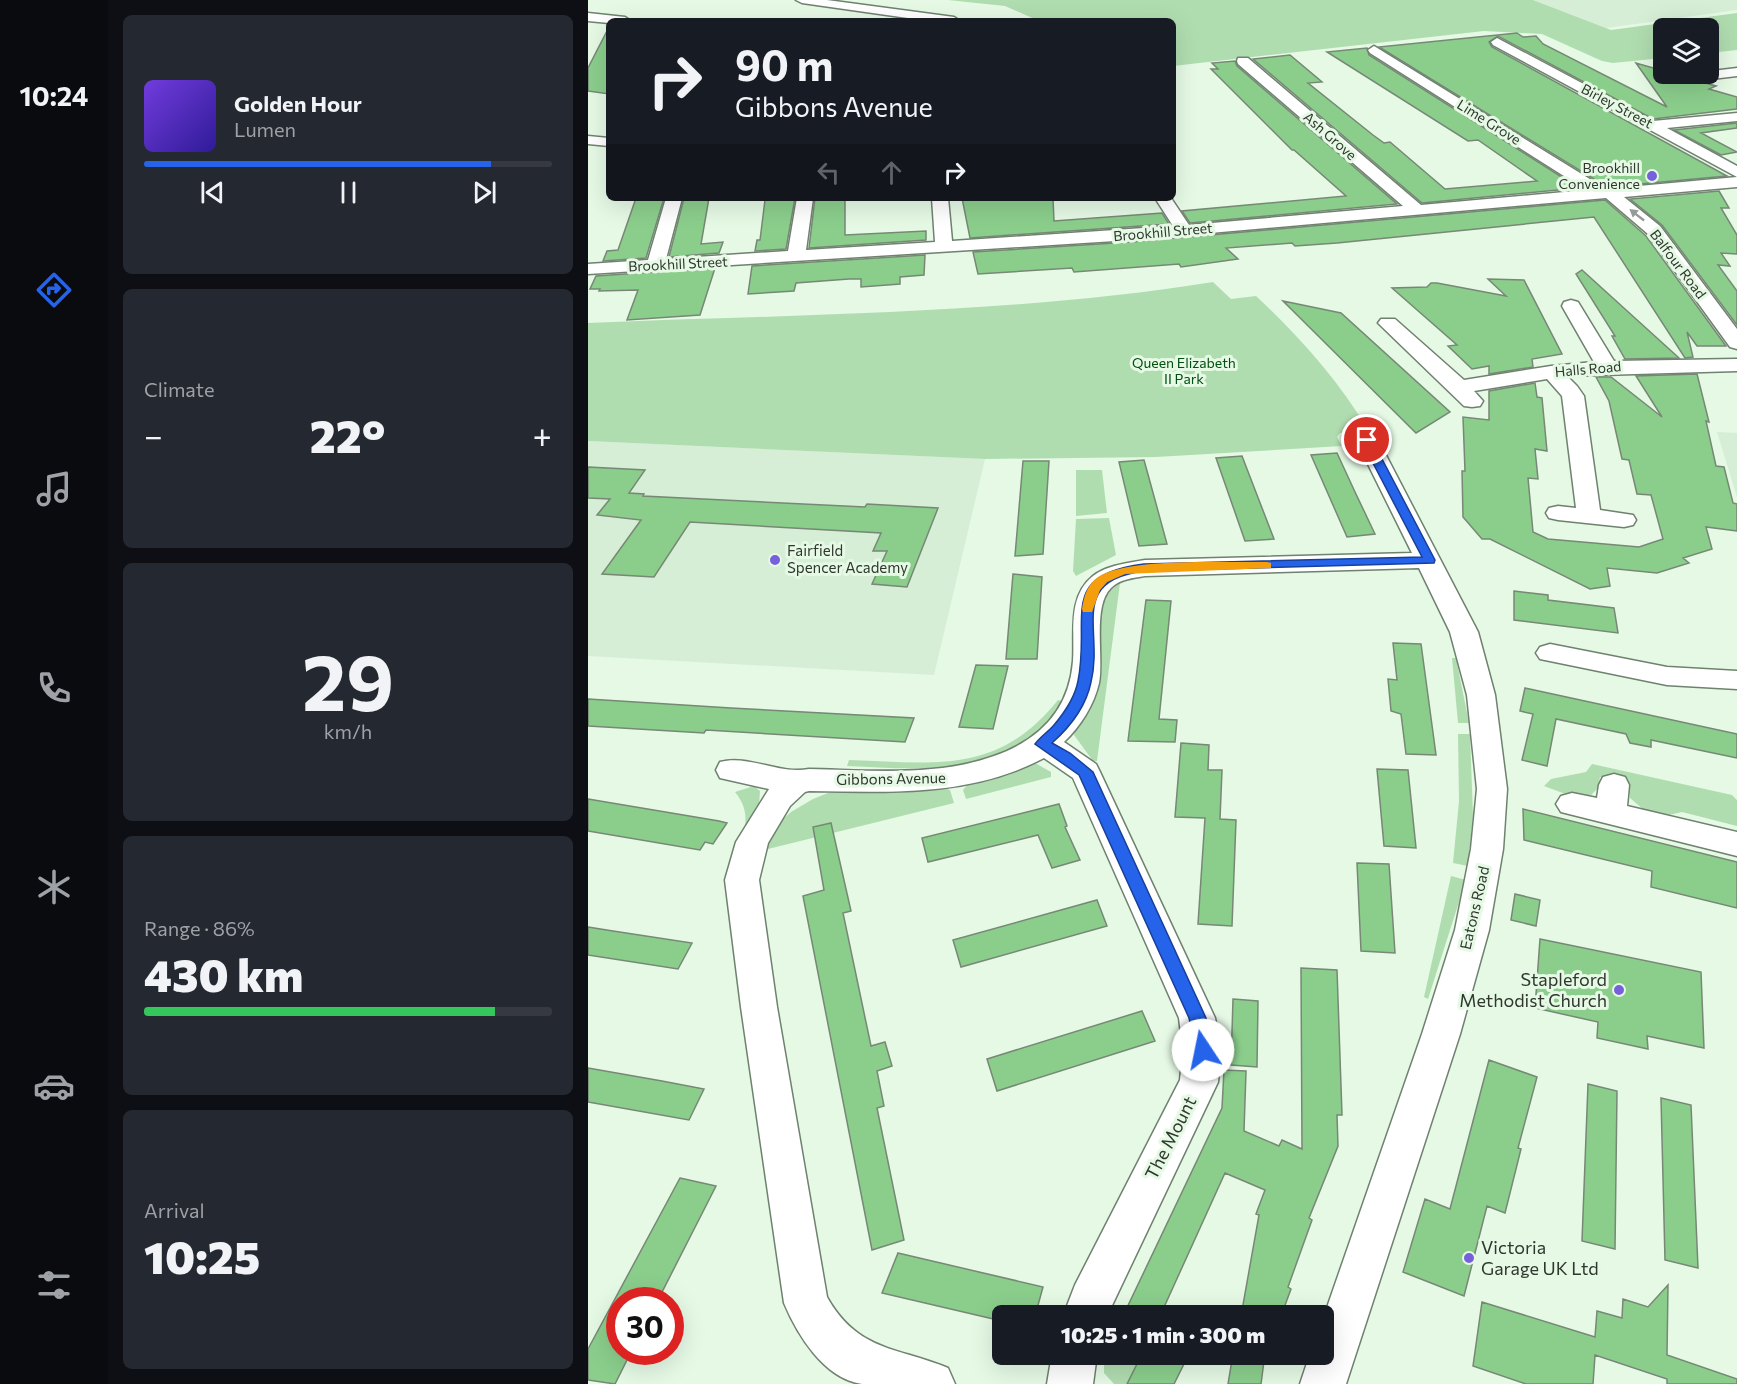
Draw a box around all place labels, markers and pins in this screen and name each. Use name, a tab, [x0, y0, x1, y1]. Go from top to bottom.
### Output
place label: Brookhill Convenience	[1559, 159, 1640, 192]
marker: Brookhill Convenience	[1645, 169, 1659, 183]
pin	[1341, 414, 1392, 465]
place label: Fairfield Spencer Academy	[787, 541, 908, 576]
marker: Fairfield Spencer Academy	[768, 553, 782, 567]
place label: Stapleford Methodist Church	[1459, 968, 1607, 1011]
marker: Stapleford Methodist Church	[1612, 983, 1626, 997]
place label: Victoria Garage UK Ltd	[1481, 1236, 1599, 1279]
marker: Victoria Garage UK Ltd	[1462, 1251, 1476, 1265]

